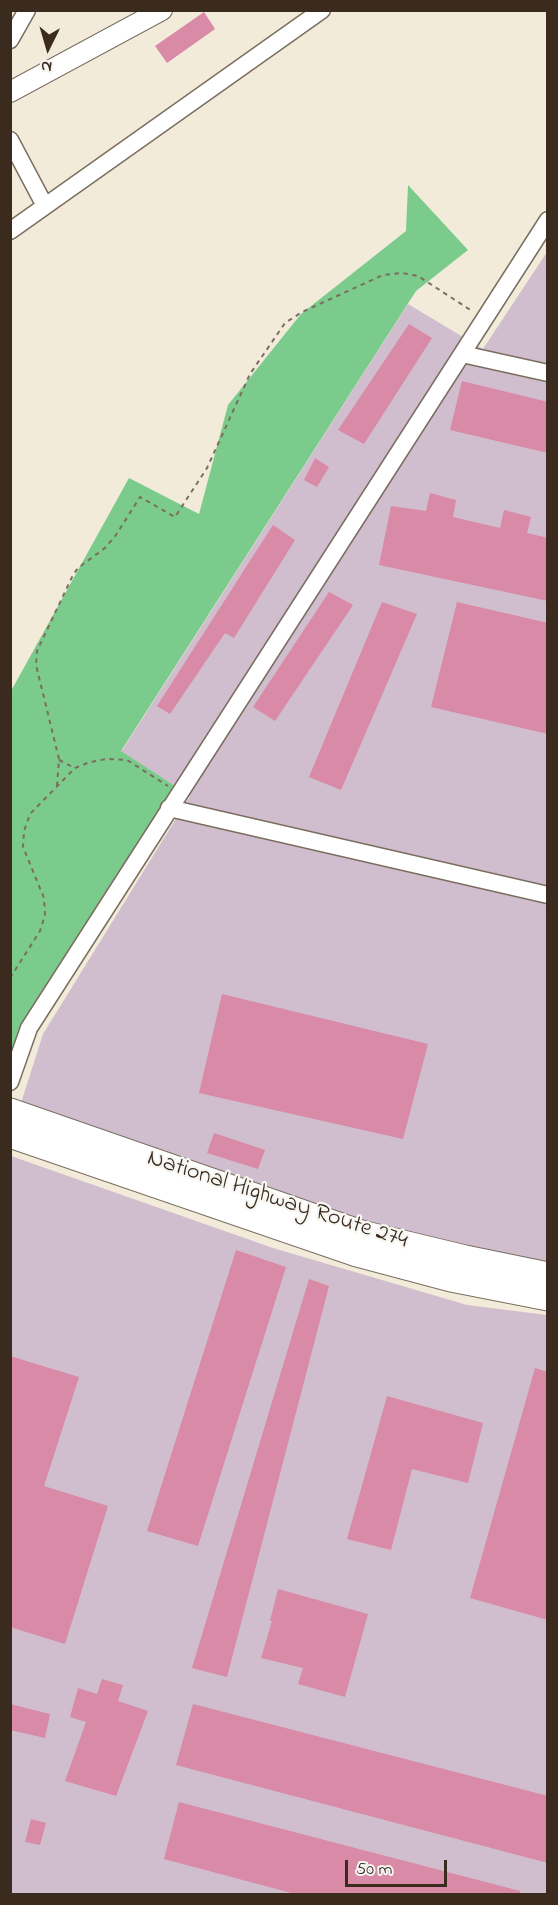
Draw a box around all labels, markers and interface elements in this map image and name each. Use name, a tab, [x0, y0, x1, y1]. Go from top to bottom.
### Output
north arrow	[18, 18, 78, 78]
text: N	[40, 54, 53, 78]
street label: National Highway Route 274	[143, 1145, 411, 1257]
scale bar	[348, 1848, 450, 1886]
text: 50 m	[356, 1857, 393, 1883]

